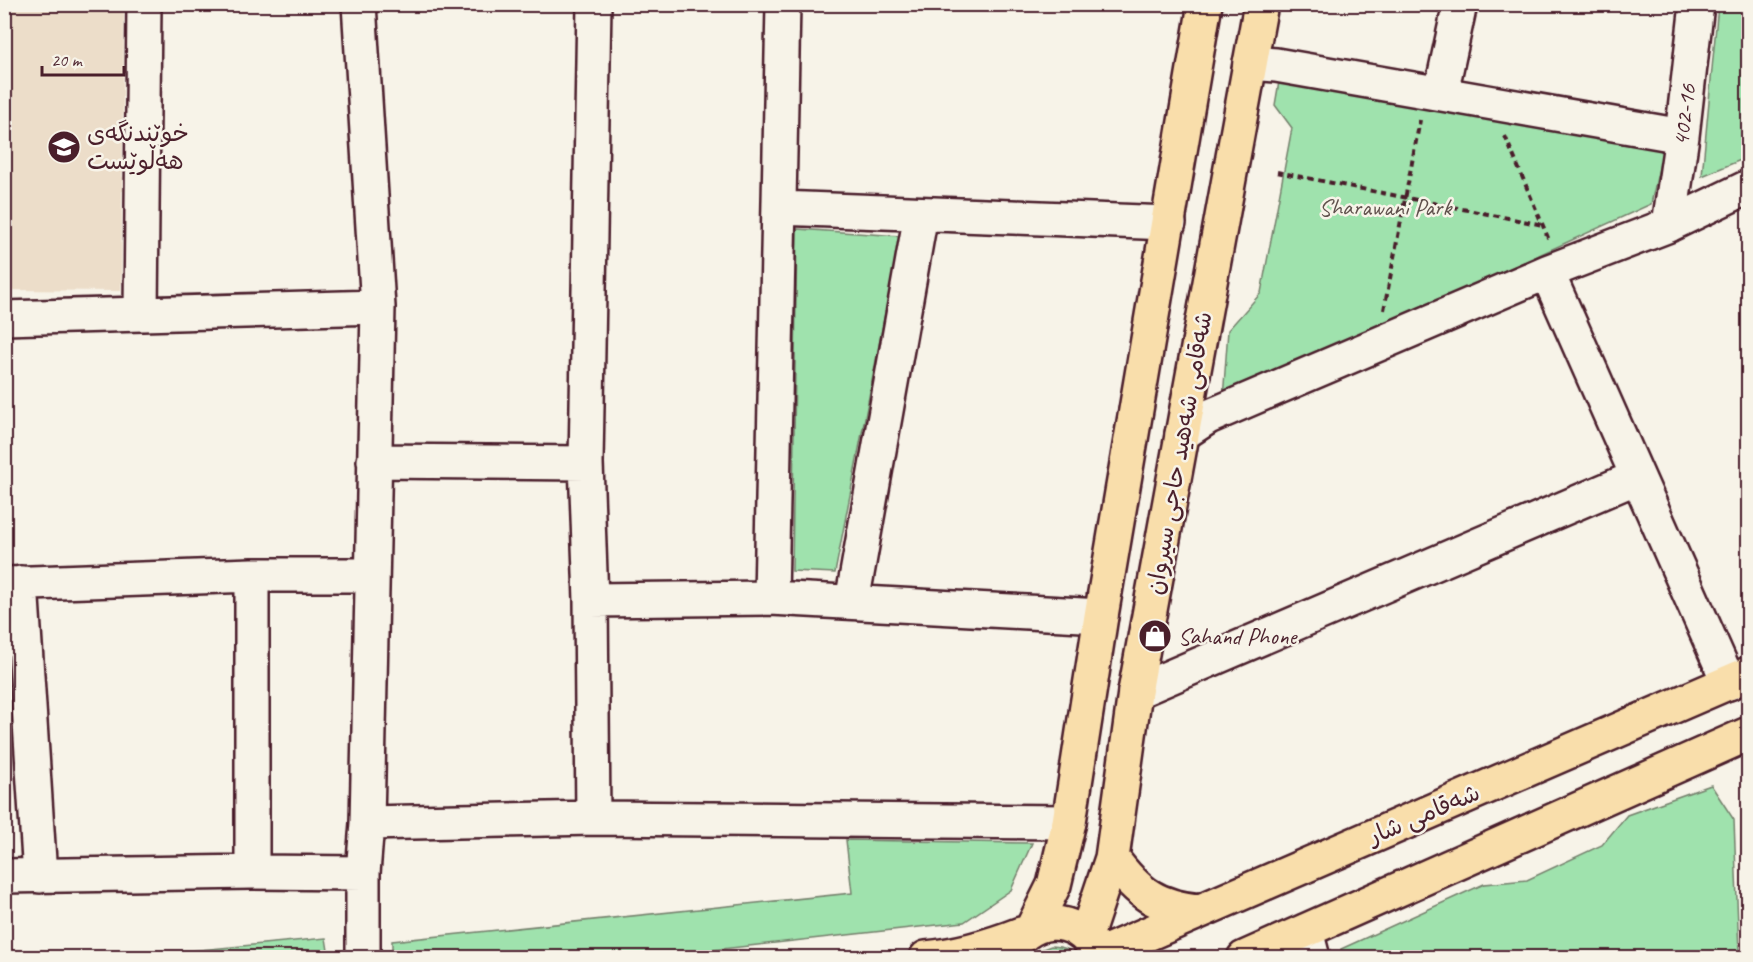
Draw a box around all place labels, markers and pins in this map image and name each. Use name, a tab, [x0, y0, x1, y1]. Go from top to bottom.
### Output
place label: خوێندنگەی هەڵوێست	[87, 118, 189, 176]
school or university icon: خوێندنگەی هەڵوێست	[46, 129, 82, 165]
shop icon: Sahand Phone	[1137, 618, 1173, 654]
place label: Sahand Phone	[1178, 621, 1298, 651]

